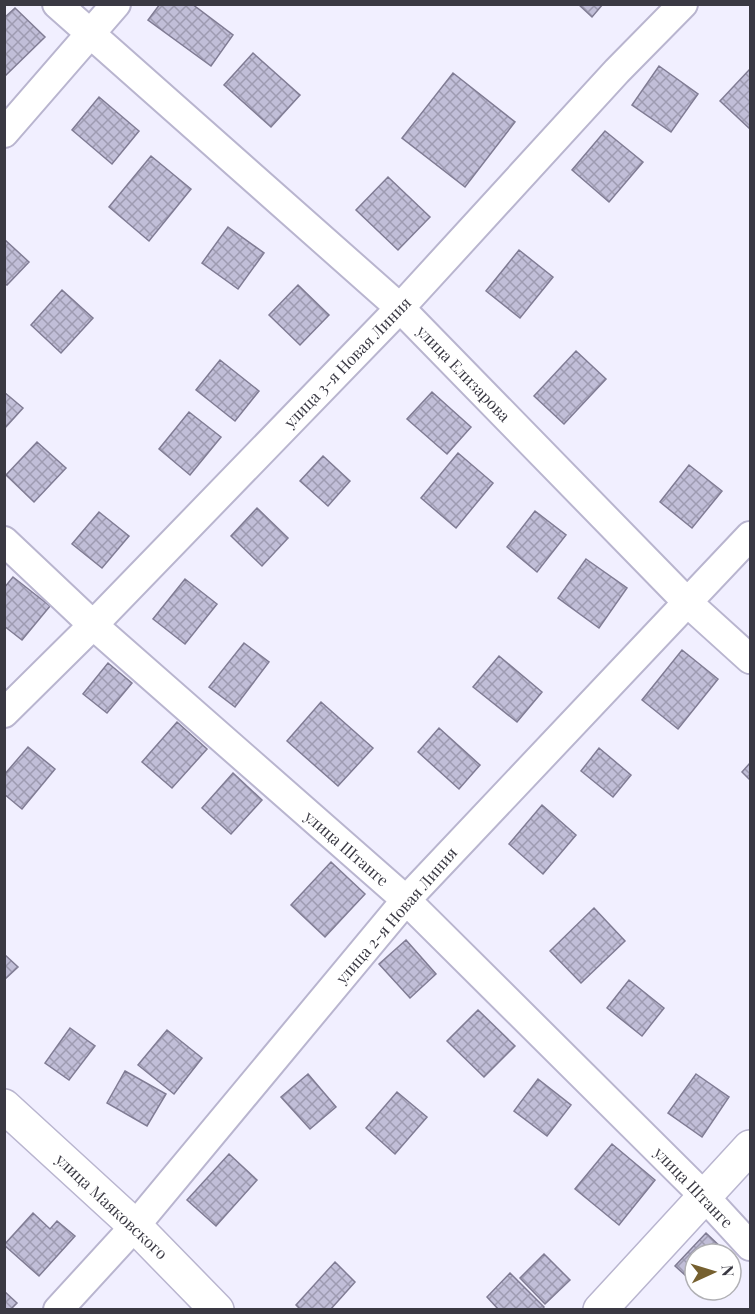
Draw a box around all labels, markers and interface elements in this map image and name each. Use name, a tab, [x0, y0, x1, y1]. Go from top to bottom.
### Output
street label: улица 3-я Новая Линия	[278, 292, 415, 433]
street label: улица Елизарова	[412, 320, 515, 426]
street label: улица Штанге	[300, 805, 394, 890]
street label: улица 2-я Новая Линия	[330, 842, 461, 989]
street label: улица Штанге	[649, 1141, 738, 1232]
street label: улица Маяковского	[51, 1148, 173, 1264]
north arrow	[683, 1242, 743, 1302]
text: N	[718, 1264, 739, 1278]

